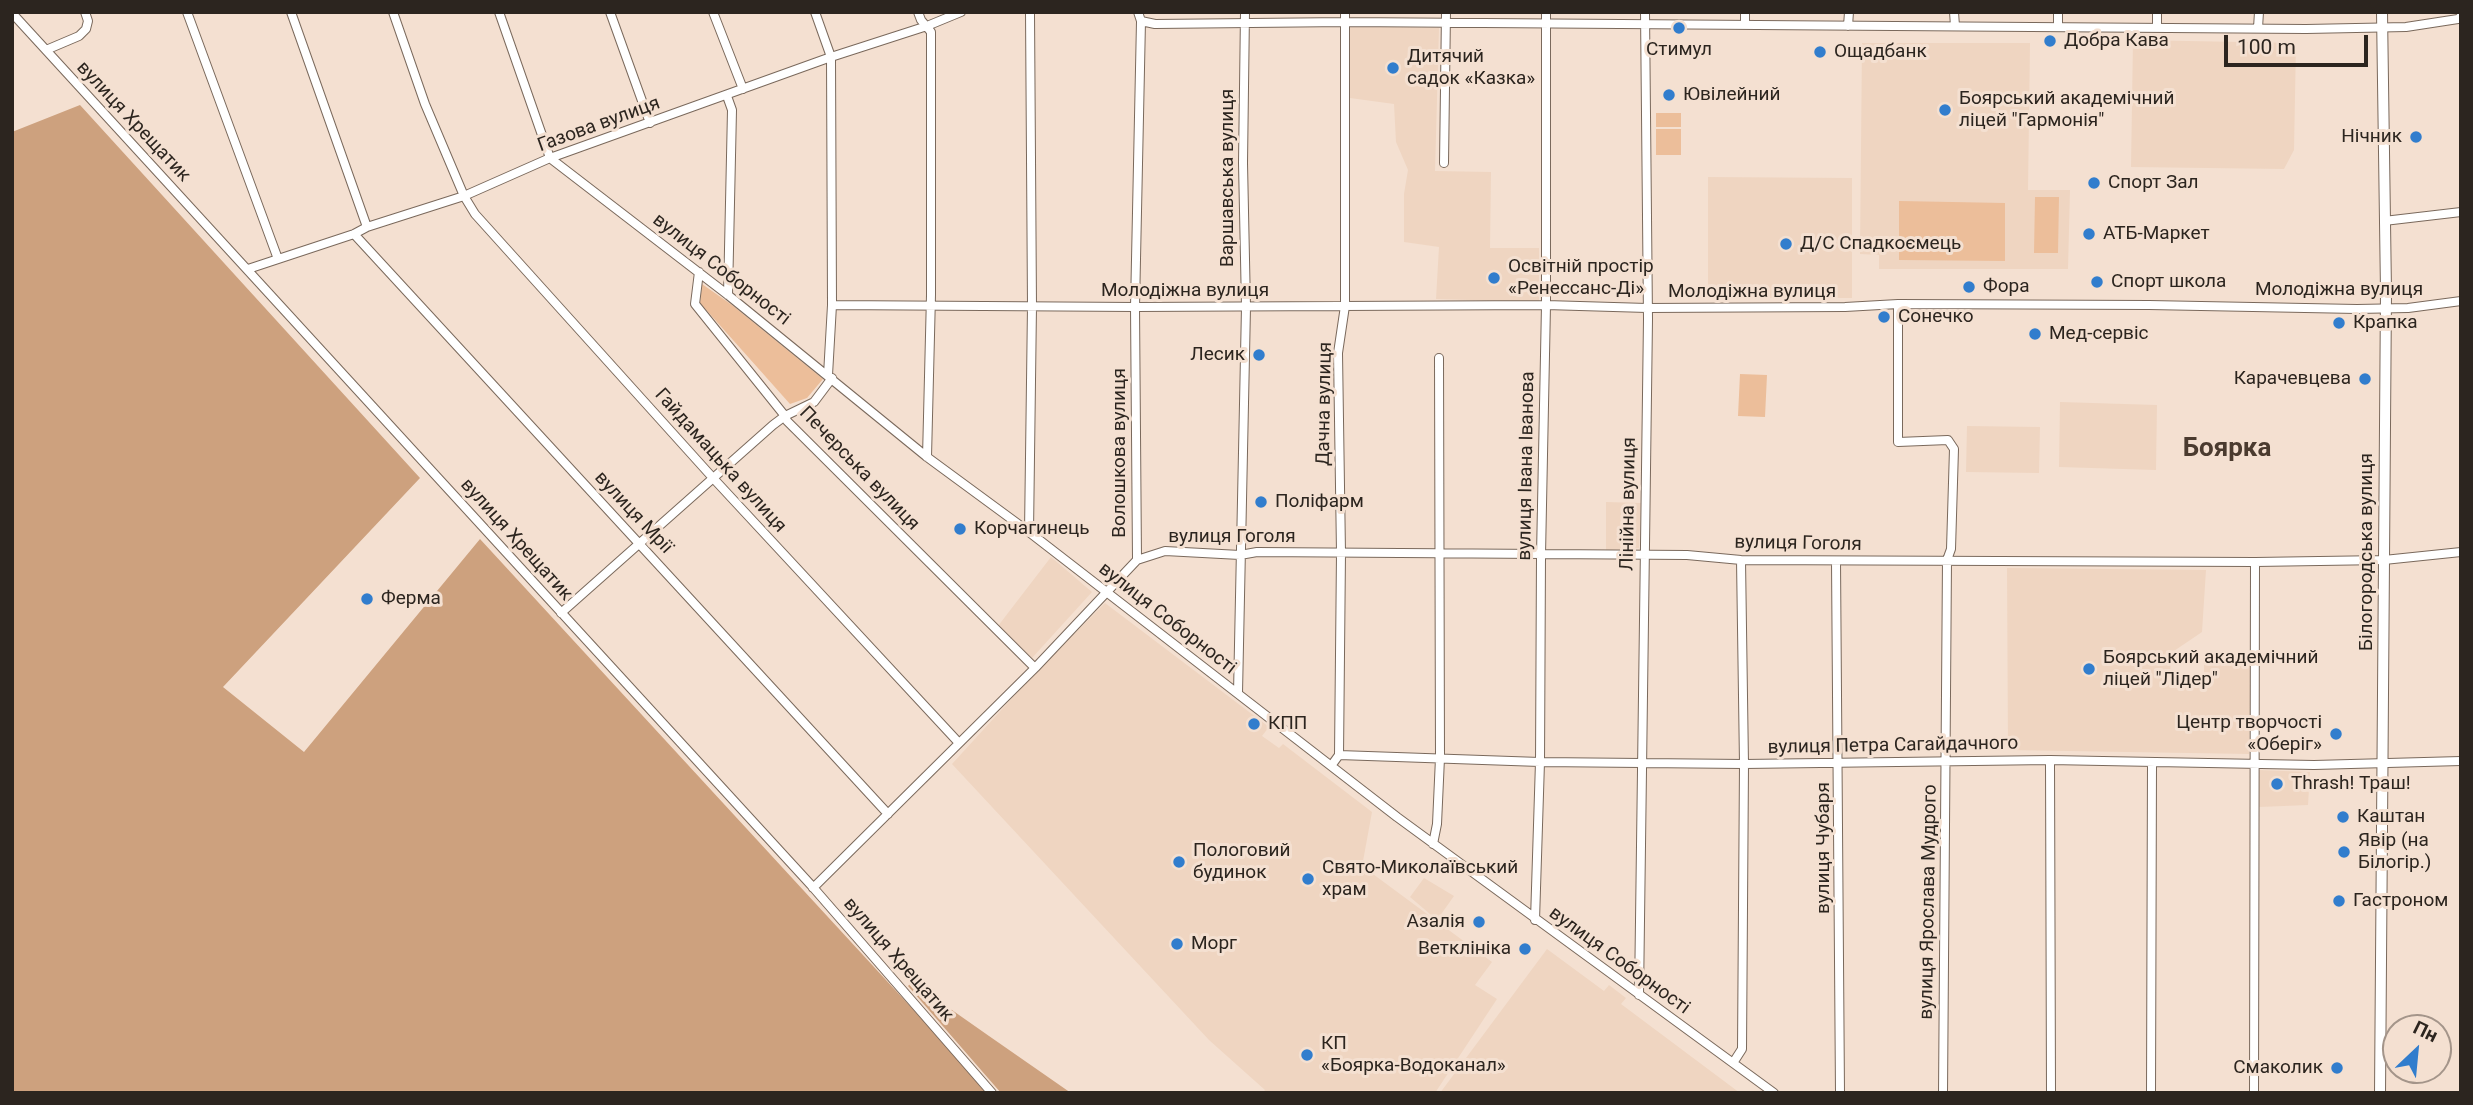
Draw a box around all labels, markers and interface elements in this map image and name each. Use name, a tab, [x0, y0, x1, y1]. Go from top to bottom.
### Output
marker: Стимул	[1671, 20, 1687, 36]
scale bar	[2228, 21, 2372, 65]
place label: Добра Кава	[2064, 30, 2169, 52]
marker: Добра Кава	[2042, 33, 2058, 49]
text: 100 m	[2237, 35, 2296, 59]
place label: Стимул	[1646, 39, 1712, 61]
place label: Ощадбанк	[1834, 41, 1927, 63]
marker: Ощадбанк	[1812, 44, 1828, 60]
place label: Дитячий садок «Казка»	[1407, 46, 1535, 90]
street label: вулиця Хрещатик	[71, 57, 195, 187]
marker: Дитячий садок «Казка»	[1385, 60, 1401, 76]
place label: Ювілейний	[1683, 84, 1780, 106]
marker: Ювілейний	[1661, 87, 1677, 103]
place label: Боярський академічний ліцей "Гармонія"	[1959, 88, 2175, 132]
street label: Варшавська вулиця	[1217, 89, 1239, 267]
street label: Газова вулиця	[535, 92, 663, 158]
marker: Боярський академічний ліцей "Гармонія"	[1937, 102, 1953, 118]
place label: Нічник	[2341, 126, 2402, 148]
marker: Нічник	[2408, 129, 2424, 145]
place label: Спорт Зал	[2108, 172, 2199, 194]
marker: Спорт Зал	[2086, 175, 2102, 191]
street label: вулиця Соборності	[648, 209, 794, 331]
place label: АТБ-Маркет	[2103, 223, 2210, 245]
marker: АТБ-Маркет	[2081, 226, 2097, 242]
place label: Д/С Спадкоємець	[1800, 233, 1961, 255]
marker: Д/С Спадкоємець	[1778, 236, 1794, 252]
place label: Освітній простір «Ренессанс-Ді»	[1508, 256, 1654, 300]
marker: Освітній простір «Ренессанс-Ді»	[1486, 270, 1502, 286]
place label: Спорт школа	[2111, 271, 2226, 293]
marker: Спорт школа	[2089, 274, 2105, 290]
place label: Фора	[1983, 276, 2030, 298]
marker: Фора	[1961, 279, 1977, 295]
street label: Молодіжна вулиця	[2255, 279, 2423, 301]
street label: Молодіжна вулиця	[1101, 280, 1269, 302]
street label: Молодіжна вулиця	[1668, 281, 1836, 303]
place label: Сонечко	[1898, 306, 1973, 328]
marker: Сонечко	[1876, 309, 1892, 325]
place label: Крапка	[2353, 312, 2418, 334]
marker: Крапка	[2331, 315, 2347, 331]
place label: Мед-сервіс	[2049, 323, 2148, 345]
marker: Мед-сервіс	[2027, 326, 2043, 342]
street label: Дачна вулиця	[1313, 342, 1337, 466]
place label: Лесик	[1190, 344, 1245, 366]
marker: Лесик	[1251, 347, 1267, 363]
street label: Волошкова вулиця	[1109, 368, 1131, 538]
place label: Карачевцева	[2234, 368, 2351, 390]
street label: вулиця Івана Іванова	[1514, 371, 1540, 561]
marker: Карачевцева	[2357, 371, 2373, 387]
street label: Гайдамацька вулиця	[649, 384, 791, 538]
street label: Печерська вулиця	[794, 402, 924, 536]
district label: Боярка	[2183, 433, 2271, 465]
street label: Лінійна вулиця	[1616, 437, 1642, 571]
street label: Білогородська вулиця	[2356, 453, 2378, 651]
street label: вулиця Мрії	[589, 467, 677, 559]
street label: вулиця Хрещатик	[455, 474, 577, 606]
place label: Поліфарм	[1275, 491, 1364, 513]
marker: Поліфарм	[1253, 494, 1269, 510]
place label: Корчагинець	[974, 518, 1090, 540]
marker: Корчагинець	[952, 521, 968, 537]
street label: вулиця Гоголя	[1168, 526, 1296, 548]
street label: вулиця Гоголя	[1734, 531, 1862, 557]
street label: вулиця Соборності	[1094, 558, 1240, 680]
place label: Ферма	[381, 588, 441, 610]
marker: Ферма	[359, 591, 375, 607]
place label: Боярський академічний ліцей "Лідер"	[2103, 647, 2319, 691]
marker: Боярський академічний ліцей "Лідер"	[2081, 661, 2097, 677]
place label: Центр творчості «Оберіг»	[2176, 712, 2322, 756]
place label: КПП	[1268, 713, 1307, 735]
marker: КПП	[1246, 716, 1262, 732]
marker: Центр творчості «Оберіг»	[2328, 726, 2344, 742]
street label: вулиця Петра Сагайдачного	[1767, 732, 2019, 760]
place label: Thrash! Траш!	[2291, 773, 2411, 795]
marker: Thrash! Траш!	[2269, 776, 2285, 792]
street label: вулиця Чубаря	[1813, 782, 1835, 914]
street label: вулиця Ярослава Мудрого	[1916, 784, 1942, 1020]
place label: Каштан	[2357, 806, 2425, 828]
marker: Каштан	[2335, 809, 2351, 825]
place label: Явір (на Білогір.)	[2358, 830, 2431, 874]
place label: Пологовий будинок	[1193, 840, 1290, 884]
marker: Явір (на Білогір.)	[2336, 844, 2352, 860]
marker: Пологовий будинок	[1171, 854, 1187, 870]
place label: Свято-Миколаївський храм	[1322, 857, 1518, 901]
marker: Свято-Миколаївський храм	[1300, 871, 1316, 887]
place label: Гастроном	[2353, 890, 2448, 912]
street label: вулиця Хрещатик	[838, 893, 958, 1027]
marker: Гастроном	[2331, 893, 2347, 909]
street label: вулиця Соборності	[1544, 902, 1694, 1020]
place label: Азалія	[1407, 911, 1465, 933]
marker: Азалія	[1471, 914, 1487, 930]
place label: Морг	[1191, 933, 1237, 955]
marker: Морг	[1169, 936, 1185, 952]
place label: Ветклініка	[1418, 938, 1511, 960]
marker: Ветклініка	[1517, 941, 1533, 957]
north arrow	[2382, 1014, 2452, 1084]
text: Пн	[2410, 1016, 2441, 1047]
place label: КП «Боярка-Водоканал»	[1321, 1033, 1506, 1077]
marker: КП «Боярка-Водоканал»	[1299, 1047, 1315, 1063]
place label: Смаколик	[2233, 1057, 2323, 1079]
marker: Смаколик	[2329, 1060, 2345, 1076]

